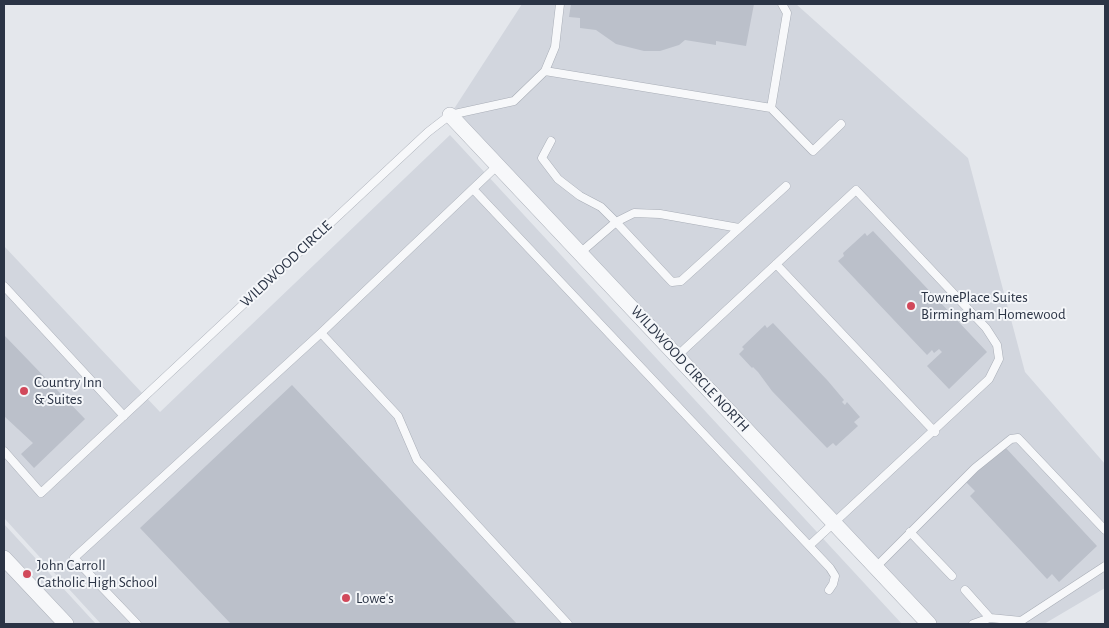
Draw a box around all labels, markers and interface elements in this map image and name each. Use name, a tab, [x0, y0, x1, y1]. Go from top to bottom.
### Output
street label: WILDWOOD CIRCLE	[236, 217, 336, 311]
place label: TownePlace Suites Birmingham Homewood	[921, 288, 1066, 323]
marker: TownePlace Suites Birmingham Homewood	[905, 300, 917, 312]
street label: WILDWOOD CIRCLE NORTH	[627, 302, 753, 436]
place label: Country Inn & Suites	[34, 373, 102, 408]
marker: Country Inn & Suites	[18, 385, 30, 397]
place label: John Carroll Catholic High School	[37, 556, 158, 591]
marker: John Carroll Catholic High School	[21, 568, 33, 580]
place label: Lowe's	[356, 589, 394, 607]
marker: Lowe's	[340, 592, 352, 604]

